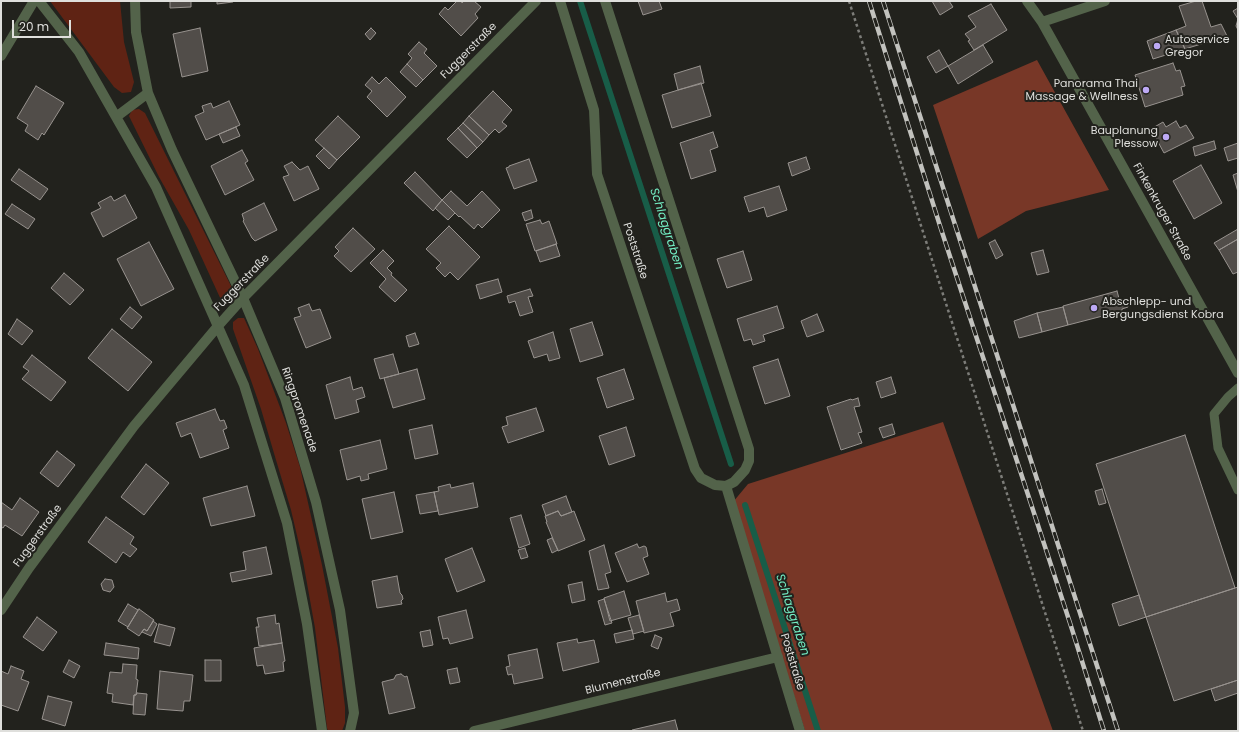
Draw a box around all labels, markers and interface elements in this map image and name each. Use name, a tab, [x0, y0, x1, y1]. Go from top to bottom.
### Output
scale bar	[14, 12, 73, 38]
text: 20 m	[19, 18, 49, 35]
street label: Fuggerstraße	[438, 20, 500, 82]
place label: Autoservice Gregor	[1165, 33, 1230, 59]
marker: Autoservice Gregor	[1152, 41, 1162, 51]
place label: Panorama Thai Massage & Wellness	[1026, 77, 1138, 103]
marker: Panorama Thai Massage & Wellness	[1141, 85, 1151, 95]
place label: Bauplanung Plessow	[1091, 124, 1158, 150]
marker: Bauplanung Plessow	[1161, 132, 1171, 142]
street label: Finkenkruger Straße	[1130, 161, 1194, 263]
water label: Schlaggraben	[646, 186, 686, 272]
street label: Poststraße	[620, 221, 650, 281]
street label: Fuggerstraße	[212, 252, 272, 314]
place label: Abschlepp- und Bergungsdienst Kobra	[1102, 295, 1224, 321]
marker: Abschlepp- und Bergungsdienst Kobra	[1089, 303, 1099, 313]
street label: Ringpromenade	[278, 366, 320, 454]
street label: Fuggerstraße	[11, 502, 65, 570]
water label: Schlaggraben	[772, 572, 812, 658]
street label: Poststraße	[777, 632, 807, 692]
street label: Blumenstraße	[584, 666, 662, 698]

